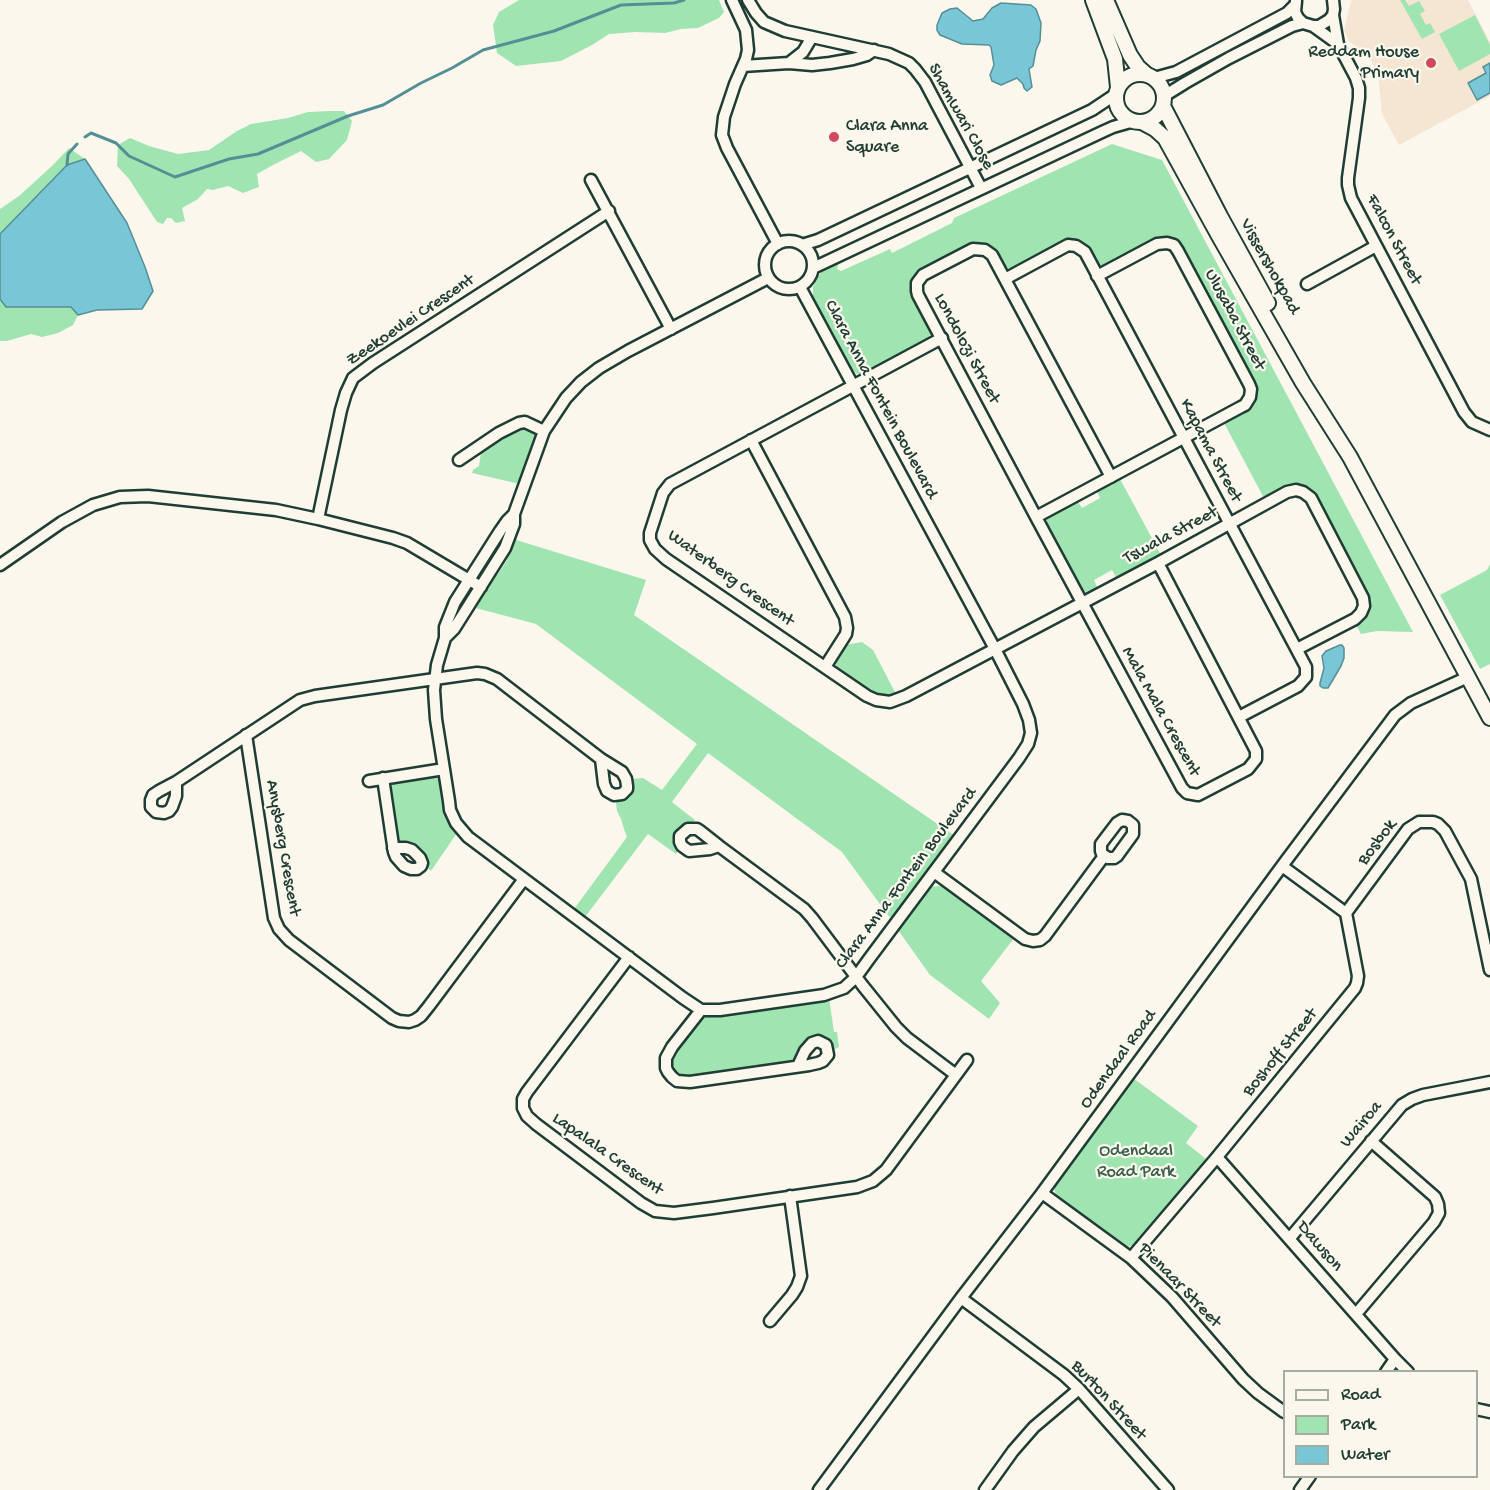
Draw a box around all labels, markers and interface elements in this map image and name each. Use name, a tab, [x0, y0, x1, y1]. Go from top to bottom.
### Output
place label: Reddam House Primary	[1308, 42, 1419, 84]
marker: Reddam House Primary	[1424, 56, 1438, 70]
street label: Shamwari Close	[922, 60, 998, 174]
place label: Clara Anna Square	[846, 116, 928, 158]
marker: Clara Anna Square	[827, 130, 841, 144]
street label: Falcon Street	[1360, 191, 1426, 289]
street label: Vissershokpad	[1234, 215, 1304, 319]
street label: Ulusaba Street	[1198, 266, 1270, 374]
street label: Zeekoevlei Crescent	[343, 270, 479, 372]
street label: Londolozi Street	[928, 290, 1004, 408]
street label: Clara Anna Fontein Boulevard	[818, 297, 942, 503]
street label: Kapama Street	[1174, 396, 1246, 506]
street label: Tswala Street	[1120, 502, 1222, 570]
street label: Waterberg Crescent	[662, 526, 798, 632]
street label: Mala Mala Crescent	[1115, 643, 1205, 781]
street label: Anysberg Crescent	[259, 778, 305, 918]
street label: Clara Anna Fontein Boulevard	[832, 784, 982, 974]
street label: Bosbok	[1354, 816, 1402, 870]
street label: Boshoff Street	[1239, 1004, 1323, 1102]
street label: Odendaal Road	[1076, 1006, 1162, 1114]
street label: Wairoa	[1336, 1097, 1388, 1153]
street label: Lapalala Crescent	[547, 1109, 667, 1201]
park label: Odendaal Road Park	[1097, 1141, 1175, 1184]
street label: Dawson	[1291, 1217, 1347, 1277]
street label: Pienaar Street	[1133, 1239, 1225, 1333]
street label: Burton Street	[1065, 1357, 1151, 1445]
legend	[1283, 1370, 1478, 1478]
text: Road	[1341, 1385, 1380, 1406]
text: Park	[1341, 1415, 1375, 1436]
text: Water	[1341, 1445, 1389, 1466]

